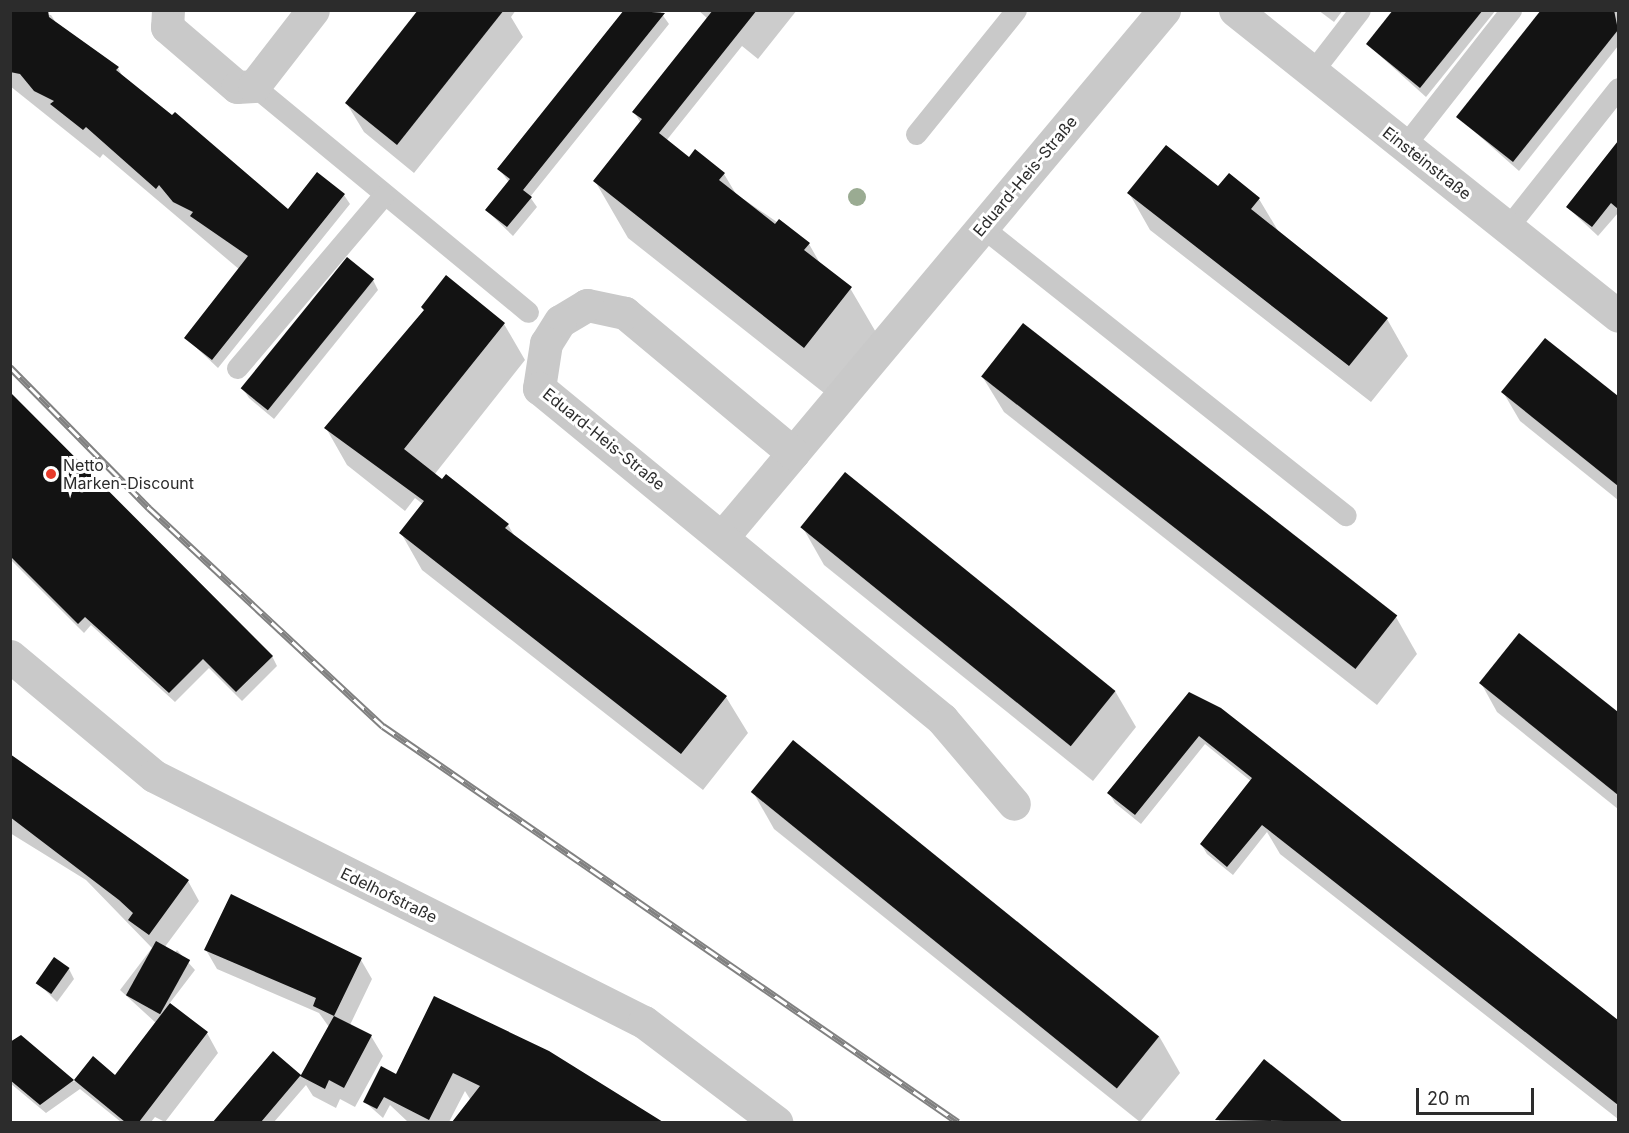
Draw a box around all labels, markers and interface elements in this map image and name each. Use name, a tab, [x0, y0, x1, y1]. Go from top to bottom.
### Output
street label: Eduard-Heis-Straße	[969, 112, 1081, 240]
street label: Einsteinstraße	[1379, 122, 1475, 204]
street label: Eduard-Heis-Straße	[539, 384, 669, 494]
place label: Netto Marken-Discount	[63, 455, 194, 493]
marker: Netto Marken-Discount	[44, 467, 58, 481]
street label: Edelhofstraße	[338, 863, 440, 927]
scale bar	[1419, 1076, 1538, 1114]
text: 20 m	[1427, 1088, 1470, 1109]

